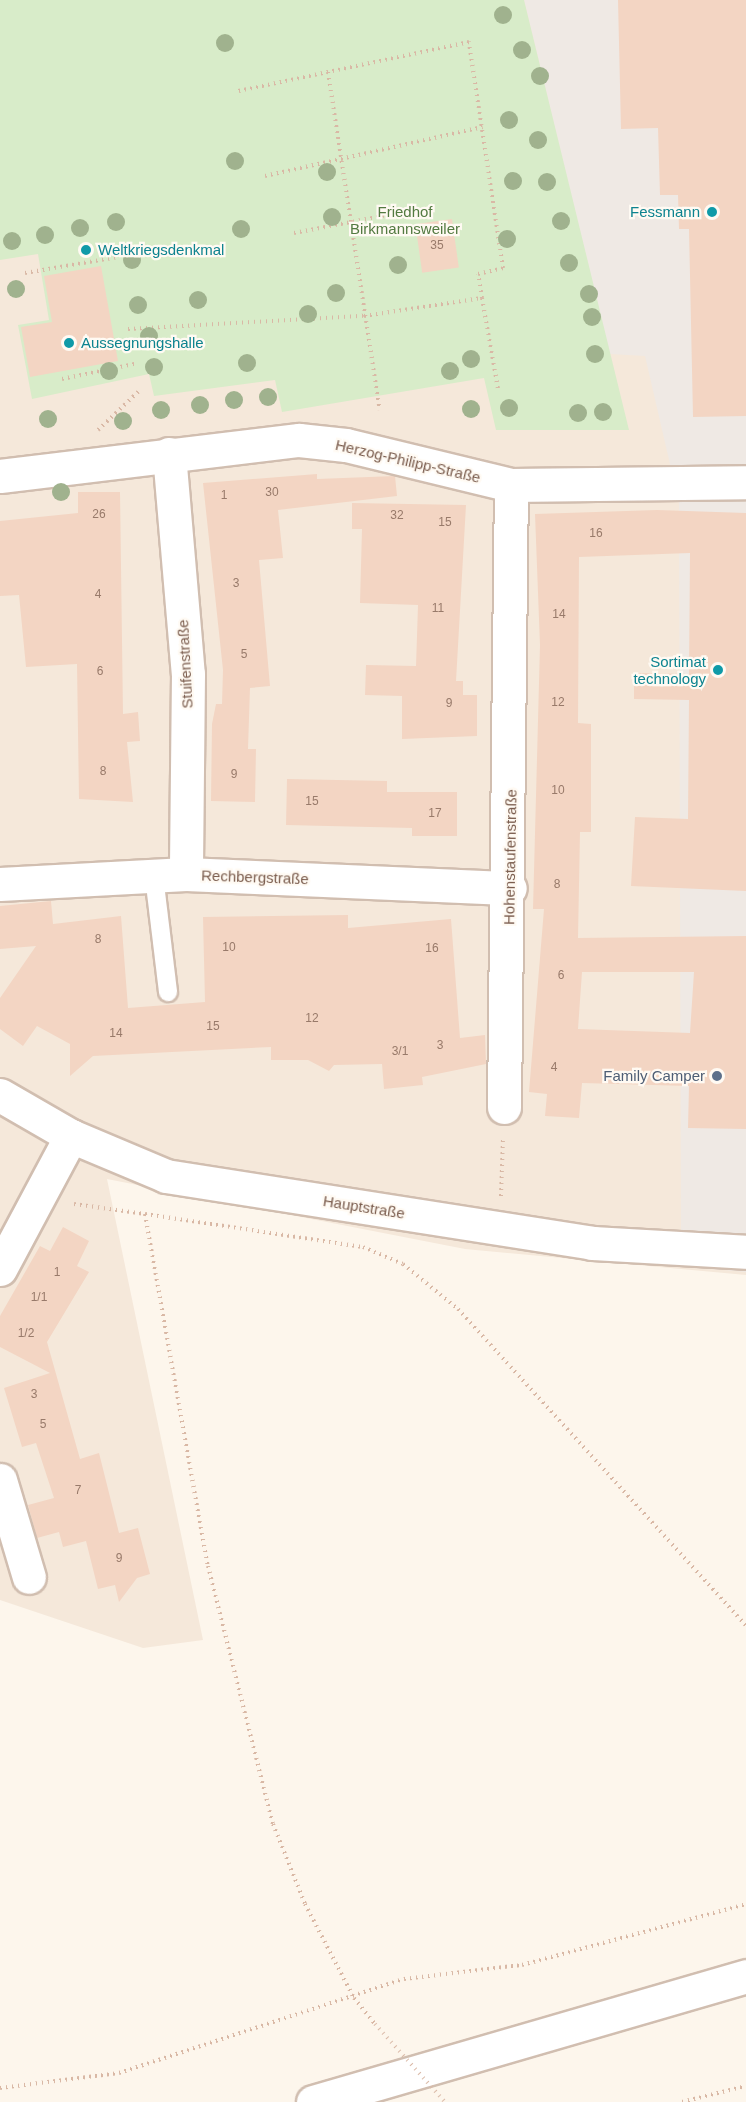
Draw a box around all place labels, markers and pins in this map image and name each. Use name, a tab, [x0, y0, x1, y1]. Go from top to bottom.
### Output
place label: Fessmann	[630, 203, 700, 221]
marker: Fessmann	[705, 205, 719, 219]
place label: Weltkriegsdenkmal	[98, 241, 224, 259]
marker: Weltkriegsdenkmal	[79, 243, 93, 257]
place label: Aussegnungshalle	[81, 334, 204, 352]
marker: Aussegnungshalle	[62, 336, 76, 350]
place label: Sortimat technology	[633, 652, 706, 687]
marker: Sortimat technology	[711, 663, 725, 677]
place label: Family Camper	[603, 1067, 705, 1085]
marker: Family Camper	[710, 1069, 724, 1083]

